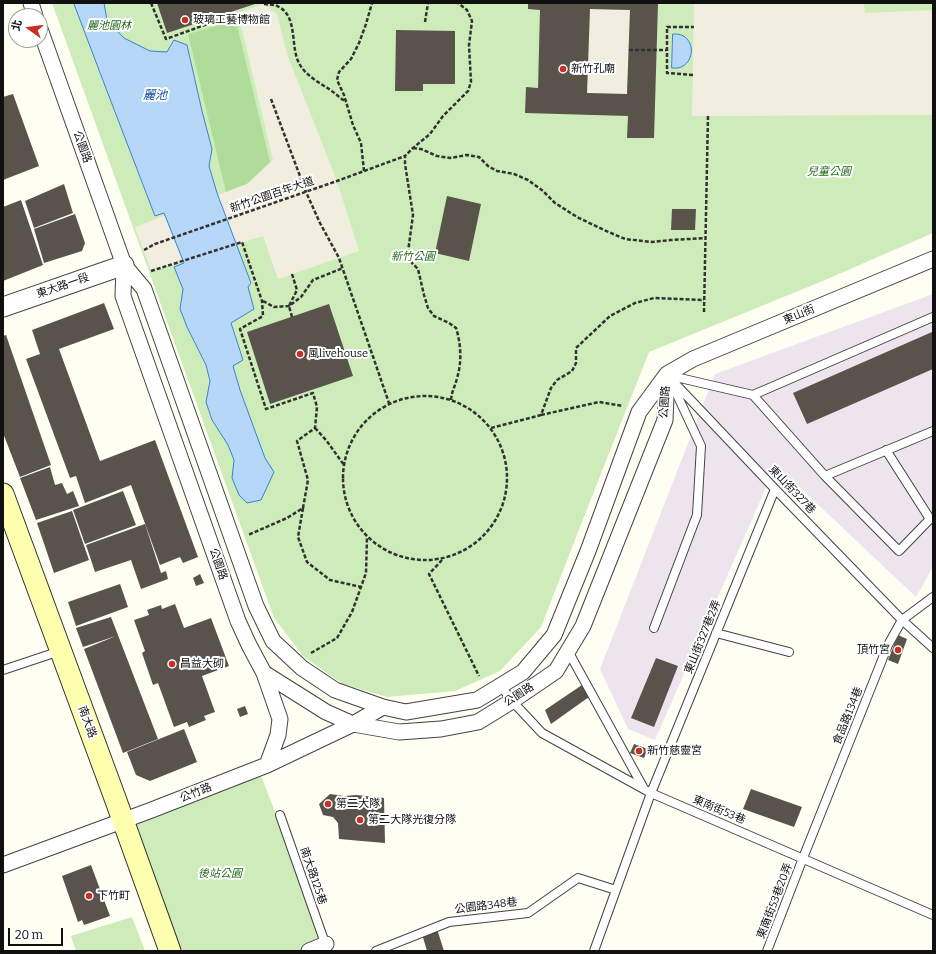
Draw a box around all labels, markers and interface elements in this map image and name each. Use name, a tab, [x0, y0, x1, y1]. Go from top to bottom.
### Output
north arrow	[8, 8, 48, 48]
place label: 玻璃工藝博物館	[193, 13, 270, 27]
marker: 玻璃工藝博物館	[180, 15, 190, 25]
text: 北	[9, 18, 24, 32]
park label: 麗池園林	[87, 19, 131, 33]
place label: 新竹孔廟	[571, 62, 615, 76]
marker: 新竹孔廟	[558, 64, 568, 74]
water label: 麗池	[143, 89, 167, 103]
street label: 公園路	[70, 129, 94, 165]
park label: 兒童公園	[807, 165, 851, 179]
street label: 新竹公園百年大道	[228, 174, 316, 216]
park label: 新竹公園	[391, 250, 435, 264]
street label: 東大路一段	[35, 271, 91, 301]
street label: 東山街	[781, 302, 817, 328]
place label: 風livehouse	[308, 347, 368, 361]
marker: 風livehouse	[295, 349, 305, 359]
street label: 公園路	[657, 385, 673, 419]
street label: 東山街327巷	[766, 463, 818, 517]
street label: 公園路	[206, 546, 230, 582]
street label: 東山街327巷2弄	[682, 598, 724, 676]
place label: 頂竹宮	[857, 643, 890, 657]
marker: 頂竹宮	[893, 645, 903, 655]
place label: 昌益大砌	[180, 657, 224, 671]
marker: 昌益大砌	[167, 659, 177, 669]
street label: 公園路	[502, 680, 536, 710]
street label: 食品路134巷	[830, 685, 866, 747]
street label: 南大路	[75, 704, 99, 740]
place label: 新竹慈靈宮	[647, 744, 702, 758]
marker: 新竹慈靈宮	[634, 746, 644, 756]
street label: 公竹路	[178, 781, 214, 805]
street label: 東南街53巷	[691, 793, 747, 827]
place label: 第二大隊	[336, 797, 380, 811]
marker: 第二大隊	[323, 799, 333, 809]
place label: 第二大隊光復分隊	[368, 813, 456, 827]
marker: 第二大隊光復分隊	[355, 815, 365, 825]
street label: 南大路125巷	[297, 845, 329, 907]
street label: 東南街53巷20弄	[755, 861, 795, 941]
park label: 後站公園	[198, 867, 242, 881]
place label: 下竹町	[97, 889, 130, 903]
marker: 下竹町	[84, 891, 94, 901]
street label: 公園路348巷	[454, 896, 518, 916]
scale bar	[10, 920, 65, 946]
text: 20 m	[15, 928, 43, 942]

